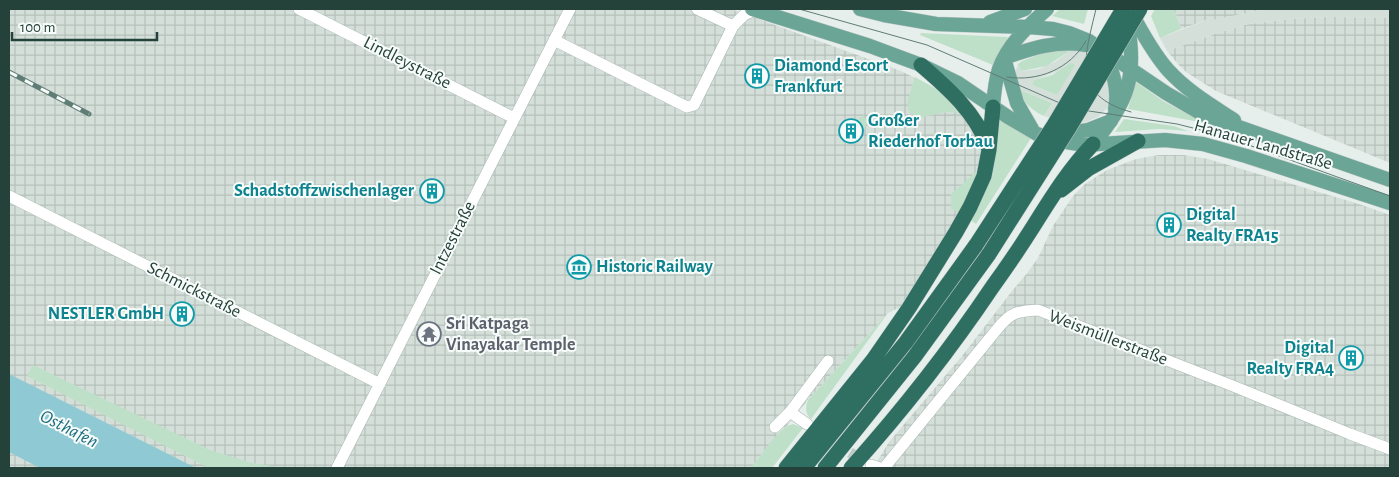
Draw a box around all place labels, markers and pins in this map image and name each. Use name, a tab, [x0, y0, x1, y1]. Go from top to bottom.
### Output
place label: Diamond Escort Frankfurt	[774, 57, 888, 96]
building icon: Diamond Escort Frankfurt	[744, 63, 770, 89]
place label: Großer Riederhof Torbau	[868, 112, 994, 151]
building icon: Großer Riederhof Torbau	[838, 118, 864, 144]
building icon: Schadstoffzwischenlager	[419, 178, 445, 204]
place label: Schadstoffzwischenlager	[234, 182, 415, 200]
place label: Digital Realty FRA15	[1186, 206, 1279, 245]
building icon: Digital Realty FRA15	[1156, 212, 1182, 238]
museum icon: Historic Railway	[566, 254, 592, 280]
place label: Historic Railway	[596, 258, 714, 276]
building icon: NESTLER GmbH	[169, 301, 195, 327]
place label: NESTLER GmbH	[48, 305, 164, 323]
place label: Sri Katpaga Vinayakar Temple	[446, 315, 575, 354]
temple icon: Sri Katpaga Vinayakar Temple	[416, 321, 442, 347]
place label: Digital Realty FRA4	[1247, 339, 1334, 378]
building icon: Digital Realty FRA4	[1338, 345, 1364, 371]

